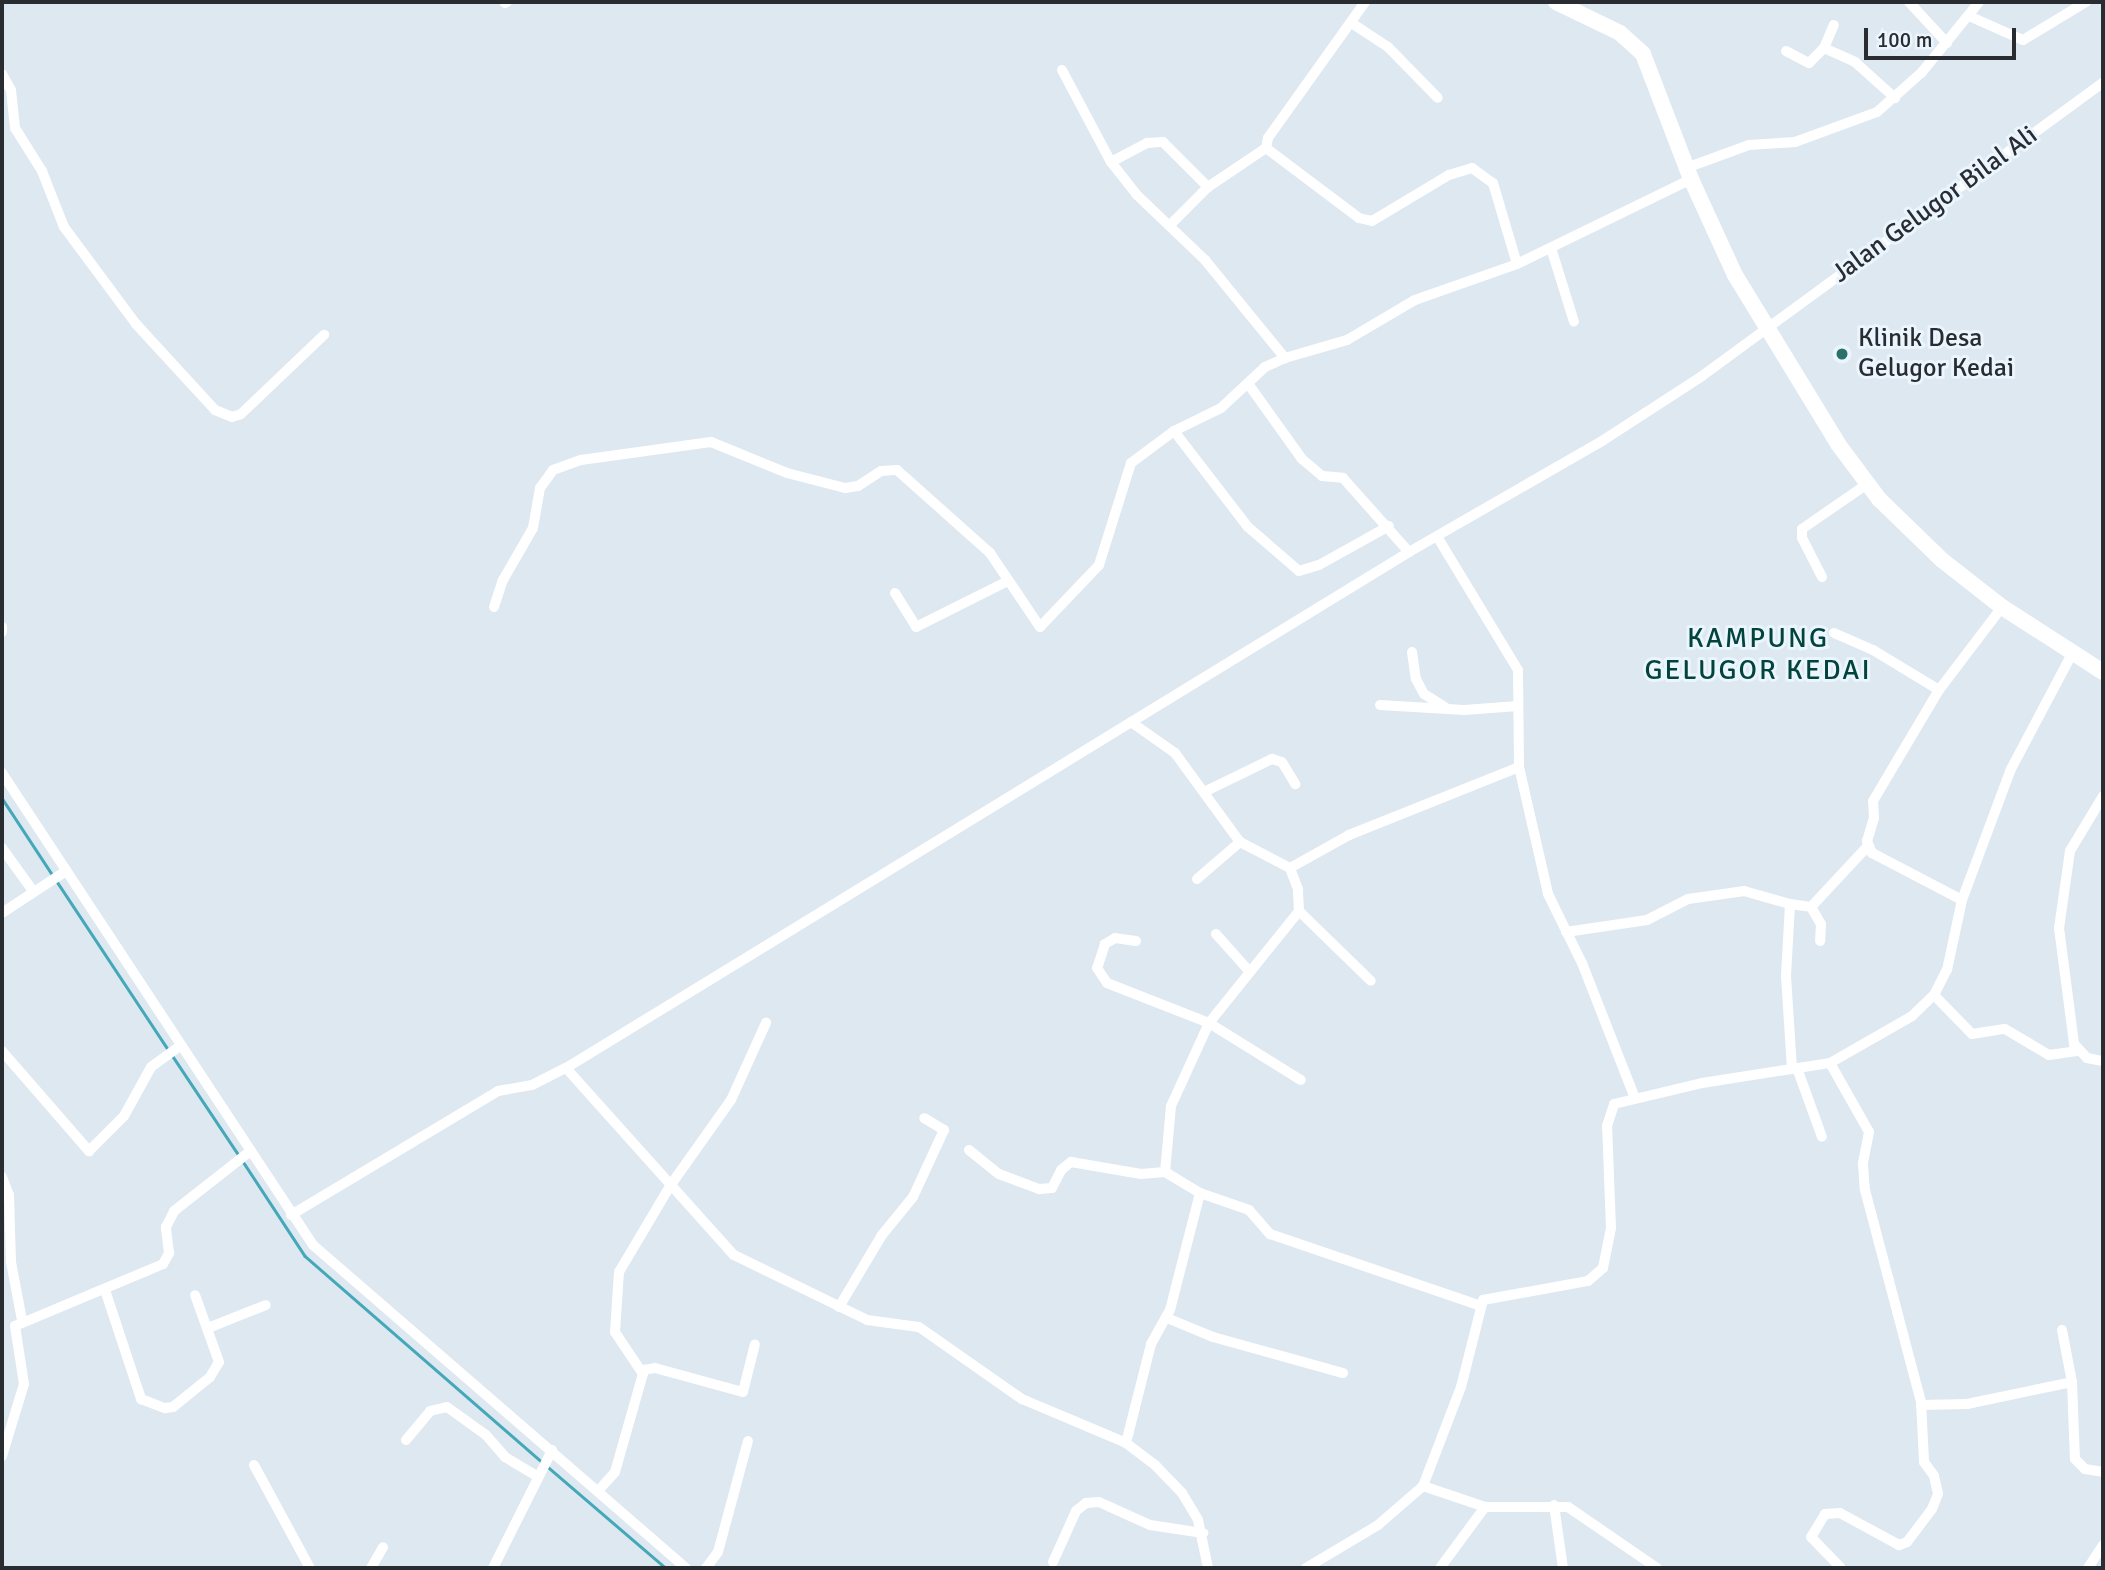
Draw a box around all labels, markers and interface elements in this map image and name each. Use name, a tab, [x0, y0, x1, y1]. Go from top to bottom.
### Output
scale bar	[1867, 14, 2019, 58]
text: 100 m	[1877, 27, 1932, 53]
street label: Jalan Gelugor Bilal Ali	[1826, 120, 2044, 290]
place label: Klinik Desa Gelugor Kedai	[1858, 323, 2014, 384]
marker: Klinik Desa Gelugor Kedai	[1832, 344, 1852, 364]
district label: KAMPUNG GELUGOR KEDAI	[1646, 621, 1870, 687]

